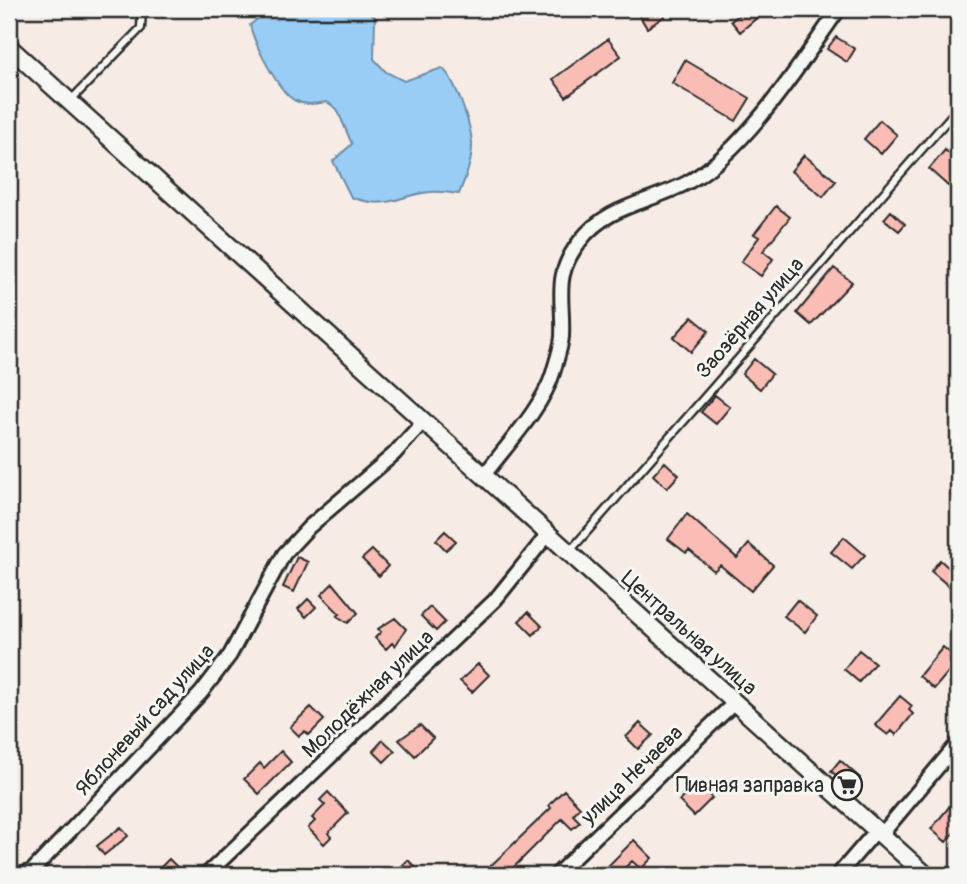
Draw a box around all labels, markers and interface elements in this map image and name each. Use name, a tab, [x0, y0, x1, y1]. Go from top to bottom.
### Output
street label: Заозёрная улица	[690, 252, 810, 384]
street label: Центральная улица	[615, 565, 763, 701]
street label: Молодёжная улица	[296, 624, 440, 764]
street label: Яблоневый сад улица	[69, 638, 221, 802]
street label: улица Нечаева	[575, 720, 689, 831]
supermarket icon: Пивная заправка	[830, 768, 864, 802]
place label: Пивная заправка	[676, 772, 824, 799]

